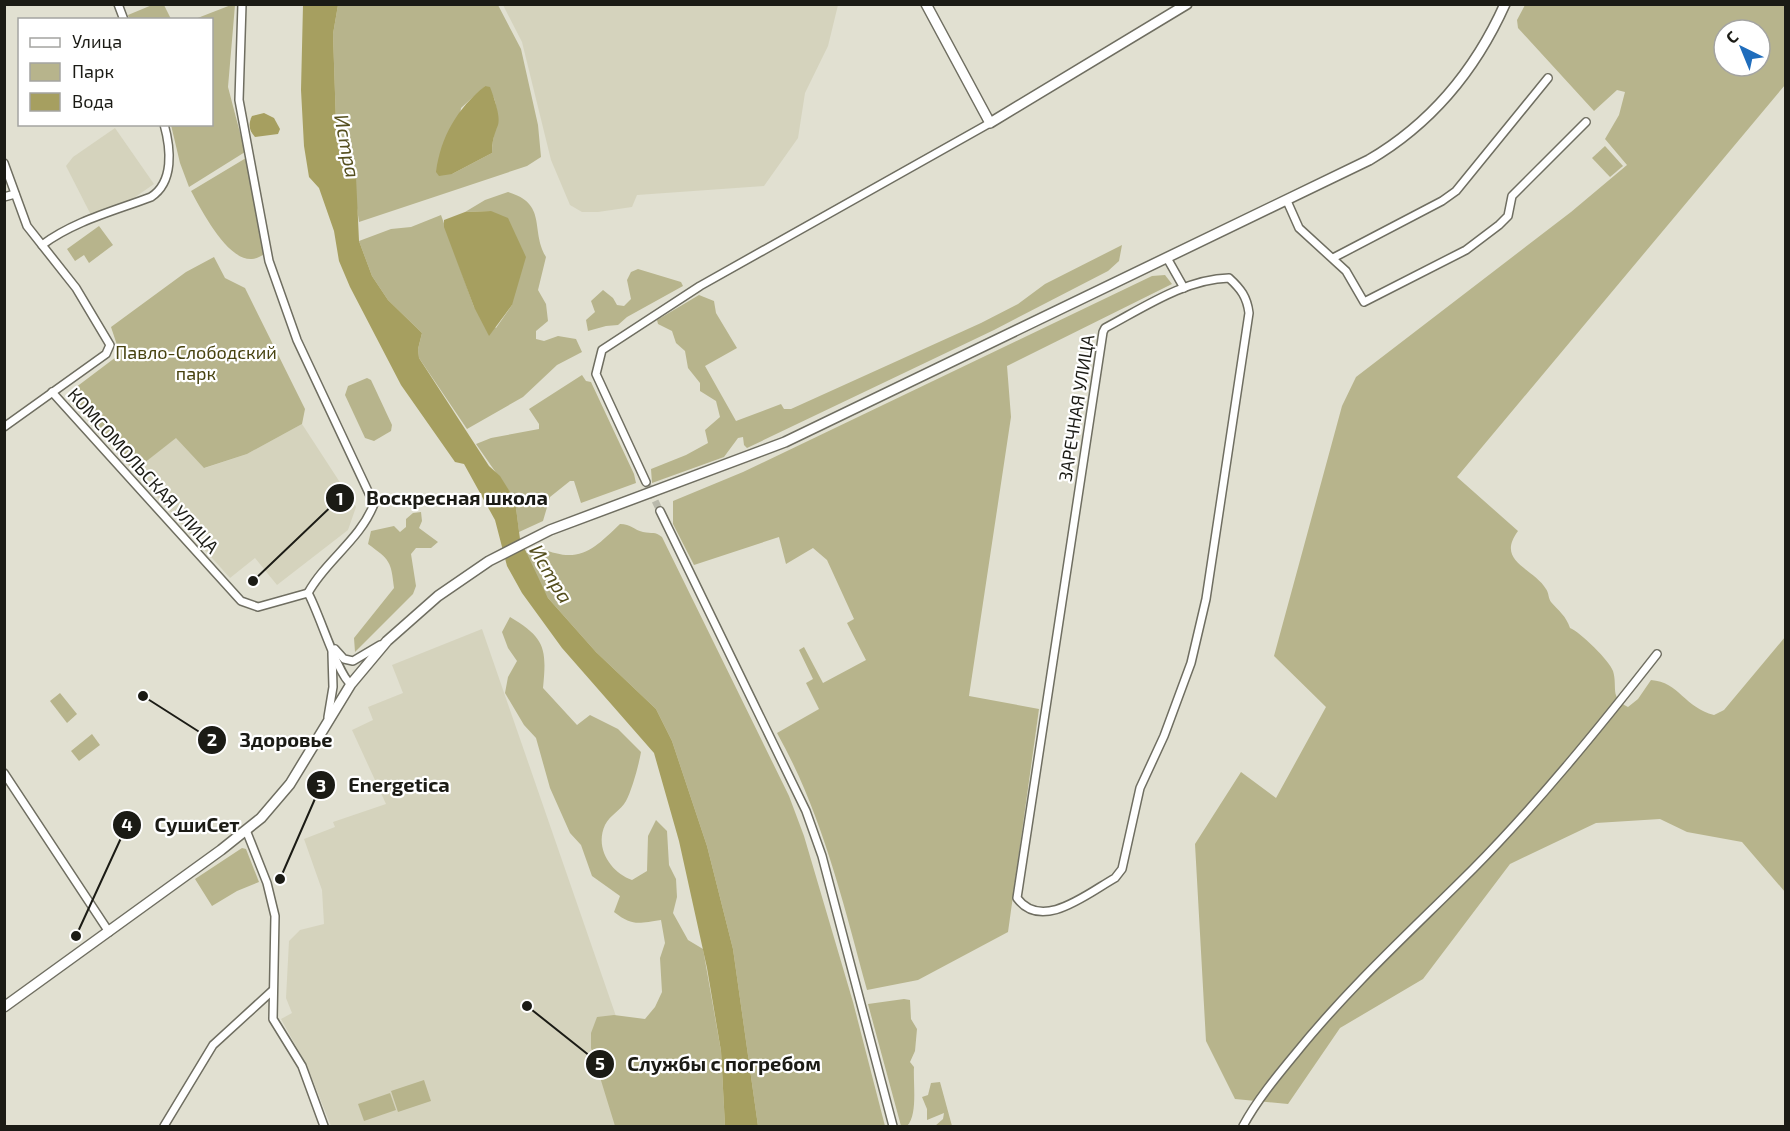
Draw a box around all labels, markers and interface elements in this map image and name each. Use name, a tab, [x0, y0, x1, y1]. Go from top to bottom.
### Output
legend	[18, 18, 213, 126]
north arrow	[1712, 18, 1772, 78]
text: С	[1722, 27, 1741, 47]
text: Улица	[72, 30, 122, 52]
text: Парк	[72, 60, 114, 82]
text: Вода	[72, 90, 114, 112]
water label: Истра	[330, 112, 366, 180]
street label: ЗАРЕЧНАЯ УЛИЦА	[1054, 332, 1099, 483]
park label: Павло-Слободский парк	[115, 341, 277, 384]
street label: КОМСОМОЛЬСКАЯ УЛИЦА	[64, 383, 224, 558]
callout: Воскресная школа	[325, 479, 560, 517]
text: Воскресная школа	[366, 485, 548, 509]
text: 1	[336, 487, 344, 509]
water label: Истра	[525, 540, 579, 607]
callout: Здоровье	[197, 721, 344, 759]
text: Здоровье	[239, 727, 333, 751]
text: 2	[207, 728, 217, 750]
callout: Energetica	[306, 766, 461, 804]
text: Energetica	[348, 772, 450, 796]
text: 3	[316, 774, 326, 796]
callout: СушиСет	[112, 806, 251, 844]
text: СушиСет	[154, 812, 240, 836]
text: 4	[121, 813, 133, 835]
callout: Службы с погребом	[585, 1045, 833, 1083]
text: Службы с погребом	[627, 1051, 821, 1075]
text: 5	[595, 1052, 605, 1074]

